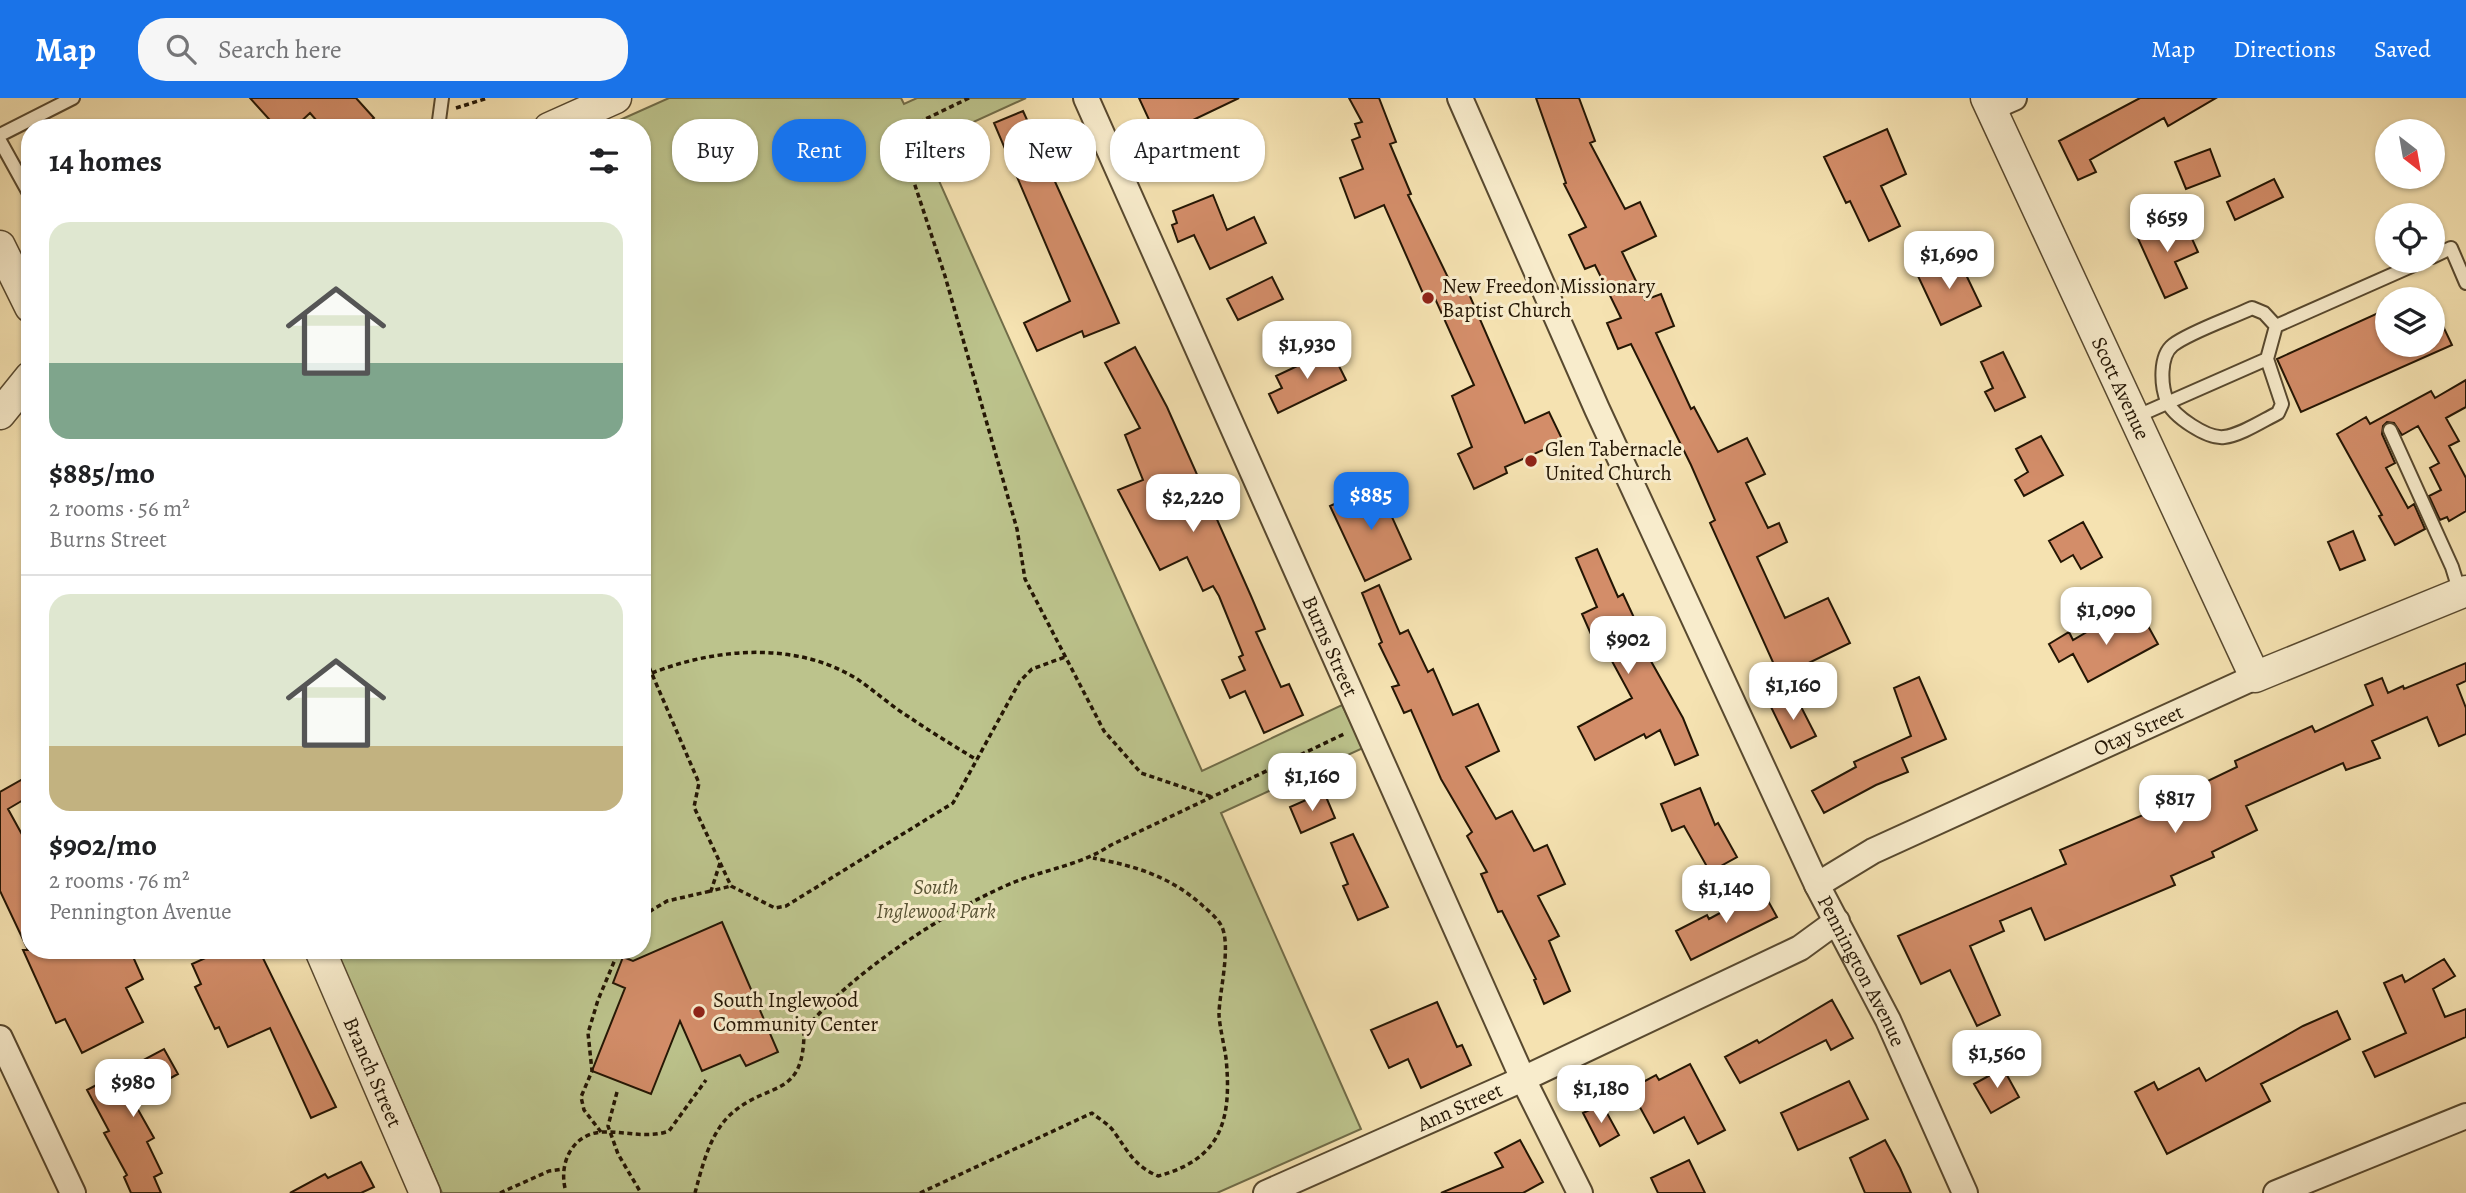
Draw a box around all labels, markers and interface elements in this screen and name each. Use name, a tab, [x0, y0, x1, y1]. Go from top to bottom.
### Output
search box	[138, 18, 628, 81]
text: Map	[35, 27, 96, 72]
icon: search	[162, 30, 200, 68]
text: Search here	[218, 32, 342, 67]
text: Map	[2151, 33, 2195, 65]
text: Directions	[2233, 33, 2336, 65]
text: Saved	[2374, 33, 2431, 65]
chip: Buy	[672, 119, 758, 182]
chip: Rent	[772, 119, 866, 182]
chip: Filters	[880, 119, 990, 182]
chip: New	[1004, 119, 1096, 182]
chip: Apartment	[1110, 119, 1265, 182]
north arrow	[2375, 119, 2445, 189]
map controls	[2375, 119, 2445, 357]
text: 14 homes	[49, 141, 162, 181]
icon: filters	[585, 142, 623, 180]
pin: $659	[2126, 194, 2208, 254]
text: $659	[2146, 201, 2188, 232]
button: locate	[2375, 203, 2445, 273]
pin: $1,690	[1892, 232, 2006, 291]
text: $1,690	[1920, 238, 1978, 269]
icon: home	[273, 268, 399, 394]
place label: New Freedon Missionary Baptist Church	[1442, 272, 1656, 324]
button: layers	[2375, 287, 2445, 357]
marker: New Freedon Missionary Baptist Church	[1420, 290, 1436, 306]
pin: $1,930	[1250, 322, 1364, 381]
text: $1,930	[1278, 328, 1336, 359]
street label: Scott Avenue	[2085, 332, 2157, 444]
place label: Glen Tabernacle United Church	[1545, 435, 1682, 487]
text: $885/mo	[49, 453, 155, 493]
marker: Glen Tabernacle United Church	[1523, 453, 1539, 469]
pin: $885	[1330, 472, 1412, 532]
pin: $2,220	[1136, 474, 1250, 534]
text: $885	[1350, 479, 1392, 510]
text: $2,220	[1162, 481, 1224, 512]
text: 2 rooms · 56 m²	[49, 493, 190, 524]
text: Burns Street	[49, 524, 167, 555]
pin: $1,090	[2049, 588, 2163, 647]
street label: Burns Street	[1295, 591, 1365, 701]
text: $1,090	[2077, 594, 2135, 625]
pin: $902	[1587, 616, 1669, 676]
text: $902	[1606, 623, 1650, 654]
icon: home	[273, 640, 399, 766]
pin: $1,160	[1736, 662, 1850, 722]
text: $1,160	[1765, 669, 1821, 700]
street label: Otay Street	[2089, 697, 2188, 763]
pin: $1,160	[1255, 754, 1369, 813]
text: $1,160	[1284, 760, 1340, 791]
pin: $817	[2134, 776, 2216, 835]
text: $817	[2155, 782, 2195, 813]
text: $902/mo	[49, 825, 157, 865]
text: 2 rooms · 76 m²	[49, 865, 190, 896]
pin: $1,140	[1669, 866, 1783, 925]
text: $1,140	[1698, 872, 1754, 903]
park label: South Inglewood Park	[876, 873, 996, 925]
street label: Pennington Avenue	[1811, 890, 1912, 1051]
text: Pennington Avenue	[49, 896, 231, 927]
place label: South Inglewood Community Center	[713, 986, 878, 1038]
marker: South Inglewood Community Center	[691, 1004, 707, 1020]
street label: Branch Street	[337, 1013, 409, 1132]
pin: $1,560	[1940, 1030, 2054, 1090]
text: $1,560	[1968, 1037, 2026, 1068]
pin: $980	[92, 1060, 174, 1119]
text: $980	[111, 1066, 155, 1097]
pin: $1,180	[1544, 1066, 1658, 1125]
text: $1,180	[1573, 1072, 1629, 1103]
street label: Ann Street	[1412, 1076, 1507, 1139]

